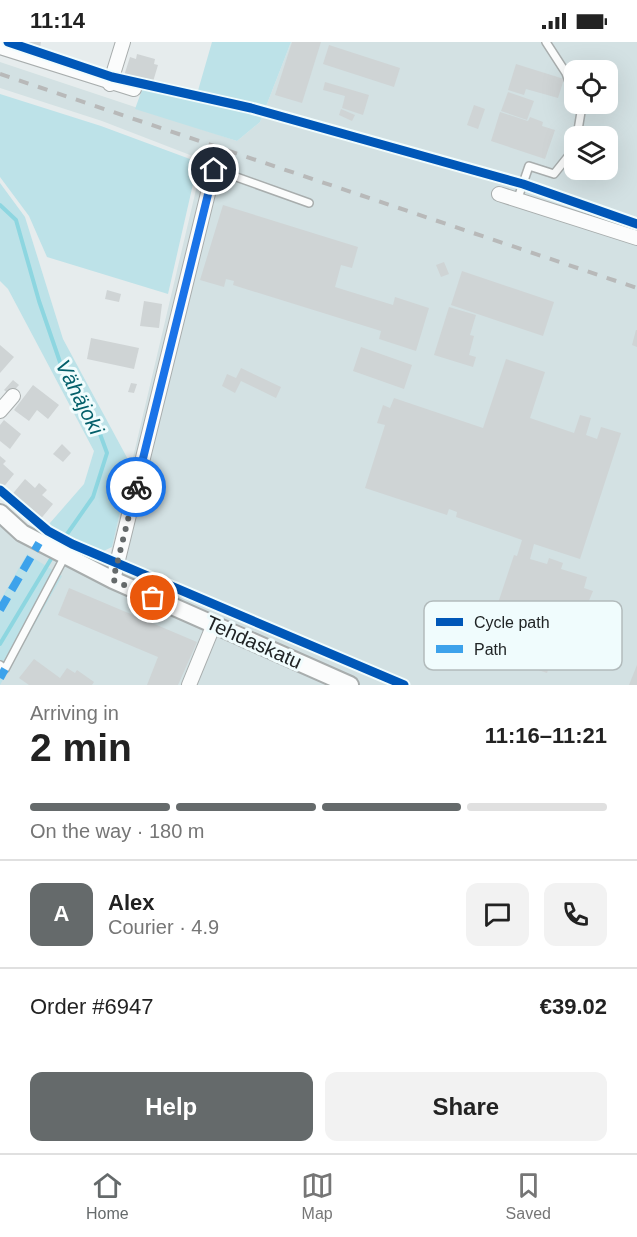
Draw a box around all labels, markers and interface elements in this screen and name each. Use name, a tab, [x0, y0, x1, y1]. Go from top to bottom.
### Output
text: 11:14	[30, 8, 85, 33]
map controls	[564, 60, 618, 180]
button: locate	[564, 60, 618, 114]
button: layers	[564, 126, 618, 180]
pin	[188, 144, 239, 195]
icon: home	[197, 153, 230, 186]
water label: Vähäjoki	[51, 356, 109, 439]
courier	[106, 457, 166, 517]
icon: bike	[120, 471, 153, 504]
pin	[127, 572, 178, 623]
icon: bag	[136, 581, 169, 614]
legend	[424, 601, 622, 670]
street label: Tehdaskatu	[203, 611, 305, 673]
text: Cycle path	[474, 614, 550, 631]
text: Path	[474, 641, 507, 658]
text: Arriving in	[30, 702, 119, 724]
text: 11:16–11:21	[485, 723, 607, 748]
text: 2 min	[30, 726, 132, 769]
text: On the way · 180 m	[30, 820, 205, 842]
button: chat	[466, 883, 529, 946]
button: phone	[544, 883, 607, 946]
text: Alex	[108, 890, 154, 915]
text: A	[54, 901, 69, 926]
text: Courier · 4.9	[108, 916, 219, 938]
text: Order #6947	[30, 994, 154, 1019]
text: €39.02	[540, 994, 607, 1019]
button: Help	[30, 1072, 313, 1141]
button: Share	[325, 1072, 607, 1141]
tab: Home	[86, 1169, 129, 1223]
tab: Map	[301, 1169, 334, 1223]
tab: Saved	[506, 1169, 551, 1223]

